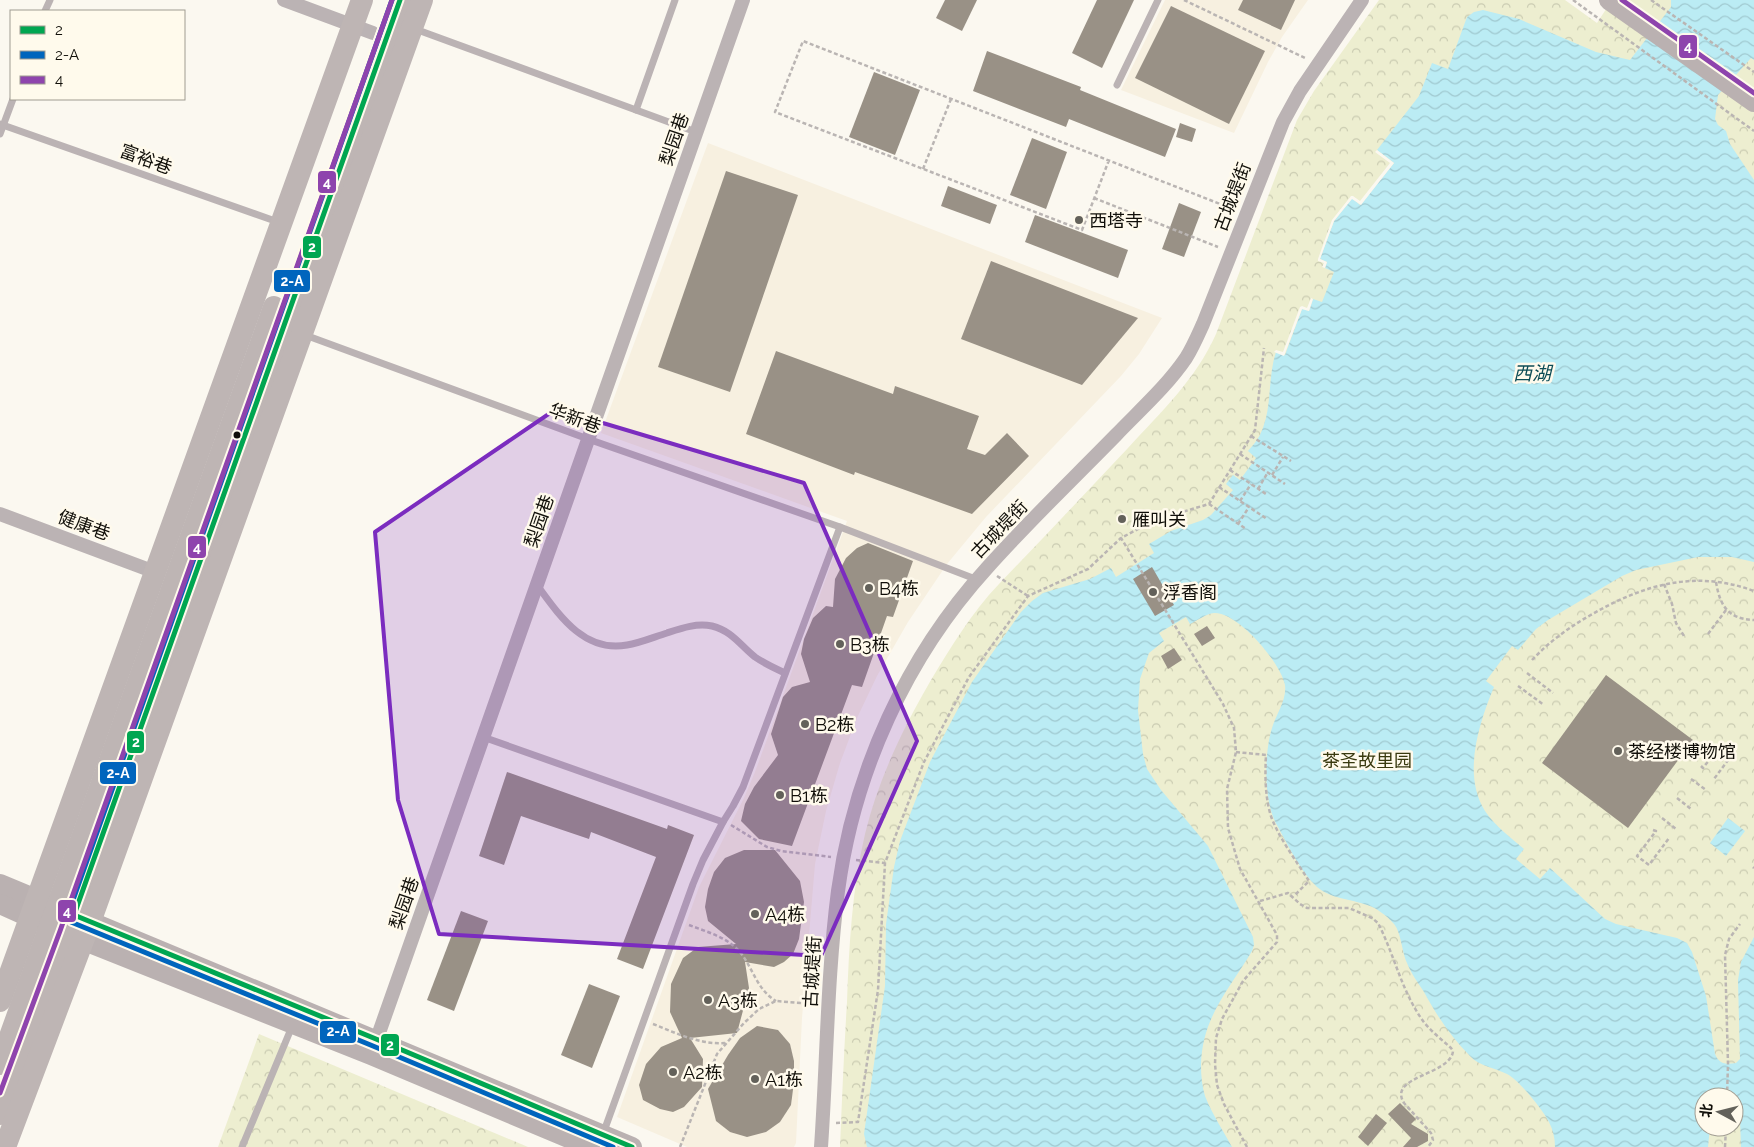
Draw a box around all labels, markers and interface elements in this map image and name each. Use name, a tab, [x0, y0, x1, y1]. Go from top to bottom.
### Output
legend	[10, 10, 185, 100]
text: 2	[55, 21, 63, 39]
line badge: 4	[1678, 34, 1698, 59]
text: 4	[1684, 38, 1692, 54]
text: 2-A	[55, 46, 79, 64]
text: 4	[55, 71, 63, 89]
street label: 梨园巷	[655, 110, 693, 168]
street label: 富裕巷	[117, 140, 175, 178]
street label: 古城堤街	[1209, 160, 1255, 234]
line badge: 4	[317, 170, 337, 194]
text: 4	[323, 174, 331, 190]
place label: 西塔寺	[1089, 210, 1143, 231]
marker: 西塔寺	[1073, 214, 1085, 226]
line badge: 2	[302, 235, 322, 259]
text: 2	[308, 239, 316, 255]
line badge: 2-A	[273, 269, 311, 293]
text: 2-A	[280, 273, 304, 289]
water label: 西湖	[1513, 362, 1554, 384]
street label: 华新巷	[546, 399, 604, 437]
unlabelled marker	[232, 430, 242, 440]
street label: 梨园巷	[520, 492, 558, 550]
street label: 古城堤街	[966, 496, 1032, 562]
street label: 健康巷	[55, 506, 113, 544]
place label: 雁叫关	[1132, 509, 1186, 530]
marker: 雁叫关	[1116, 513, 1128, 525]
line badge: 4	[187, 535, 207, 559]
text: 4	[193, 539, 201, 555]
place label: B4栋	[879, 578, 919, 599]
marker: B4栋	[863, 582, 875, 594]
place label: 浮香阁	[1163, 582, 1217, 603]
marker: 浮香阁	[1147, 586, 1159, 598]
place label: B3栋	[850, 634, 890, 655]
marker: B3栋	[834, 638, 846, 650]
place label: B2栋	[815, 714, 854, 735]
marker: B2栋	[799, 718, 811, 730]
line badge: 2	[126, 730, 145, 754]
text: 2	[132, 734, 140, 750]
place label: 茶经楼博物馆	[1628, 741, 1736, 762]
marker: 茶经楼博物馆	[1612, 745, 1624, 757]
park label: 茶圣故里园	[1322, 750, 1412, 771]
line badge: 2-A	[99, 761, 137, 785]
text: 2-A	[106, 765, 130, 781]
place label: B1栋	[790, 785, 828, 806]
marker: B1栋	[774, 789, 786, 801]
street label: 梨园巷	[385, 874, 423, 932]
line badge: 4	[57, 899, 77, 923]
text: 4	[63, 903, 71, 919]
place label: A4栋	[765, 904, 805, 925]
marker: A4栋	[749, 908, 761, 920]
street label: 古城堤街	[800, 935, 824, 1009]
place label: A3栋	[718, 990, 758, 1011]
marker: A3栋	[702, 994, 714, 1006]
line badge: 2-A	[319, 1020, 357, 1044]
text: 2-A	[326, 1023, 350, 1039]
line badge: 2	[380, 1033, 400, 1057]
text: 2	[386, 1037, 394, 1053]
place label: A2栋	[683, 1062, 723, 1083]
marker: A2栋	[667, 1066, 679, 1078]
place label: A1栋	[765, 1069, 803, 1090]
marker: A1栋	[749, 1073, 761, 1085]
north arrow	[1694, 1087, 1744, 1137]
text: 北	[1697, 1102, 1715, 1118]

